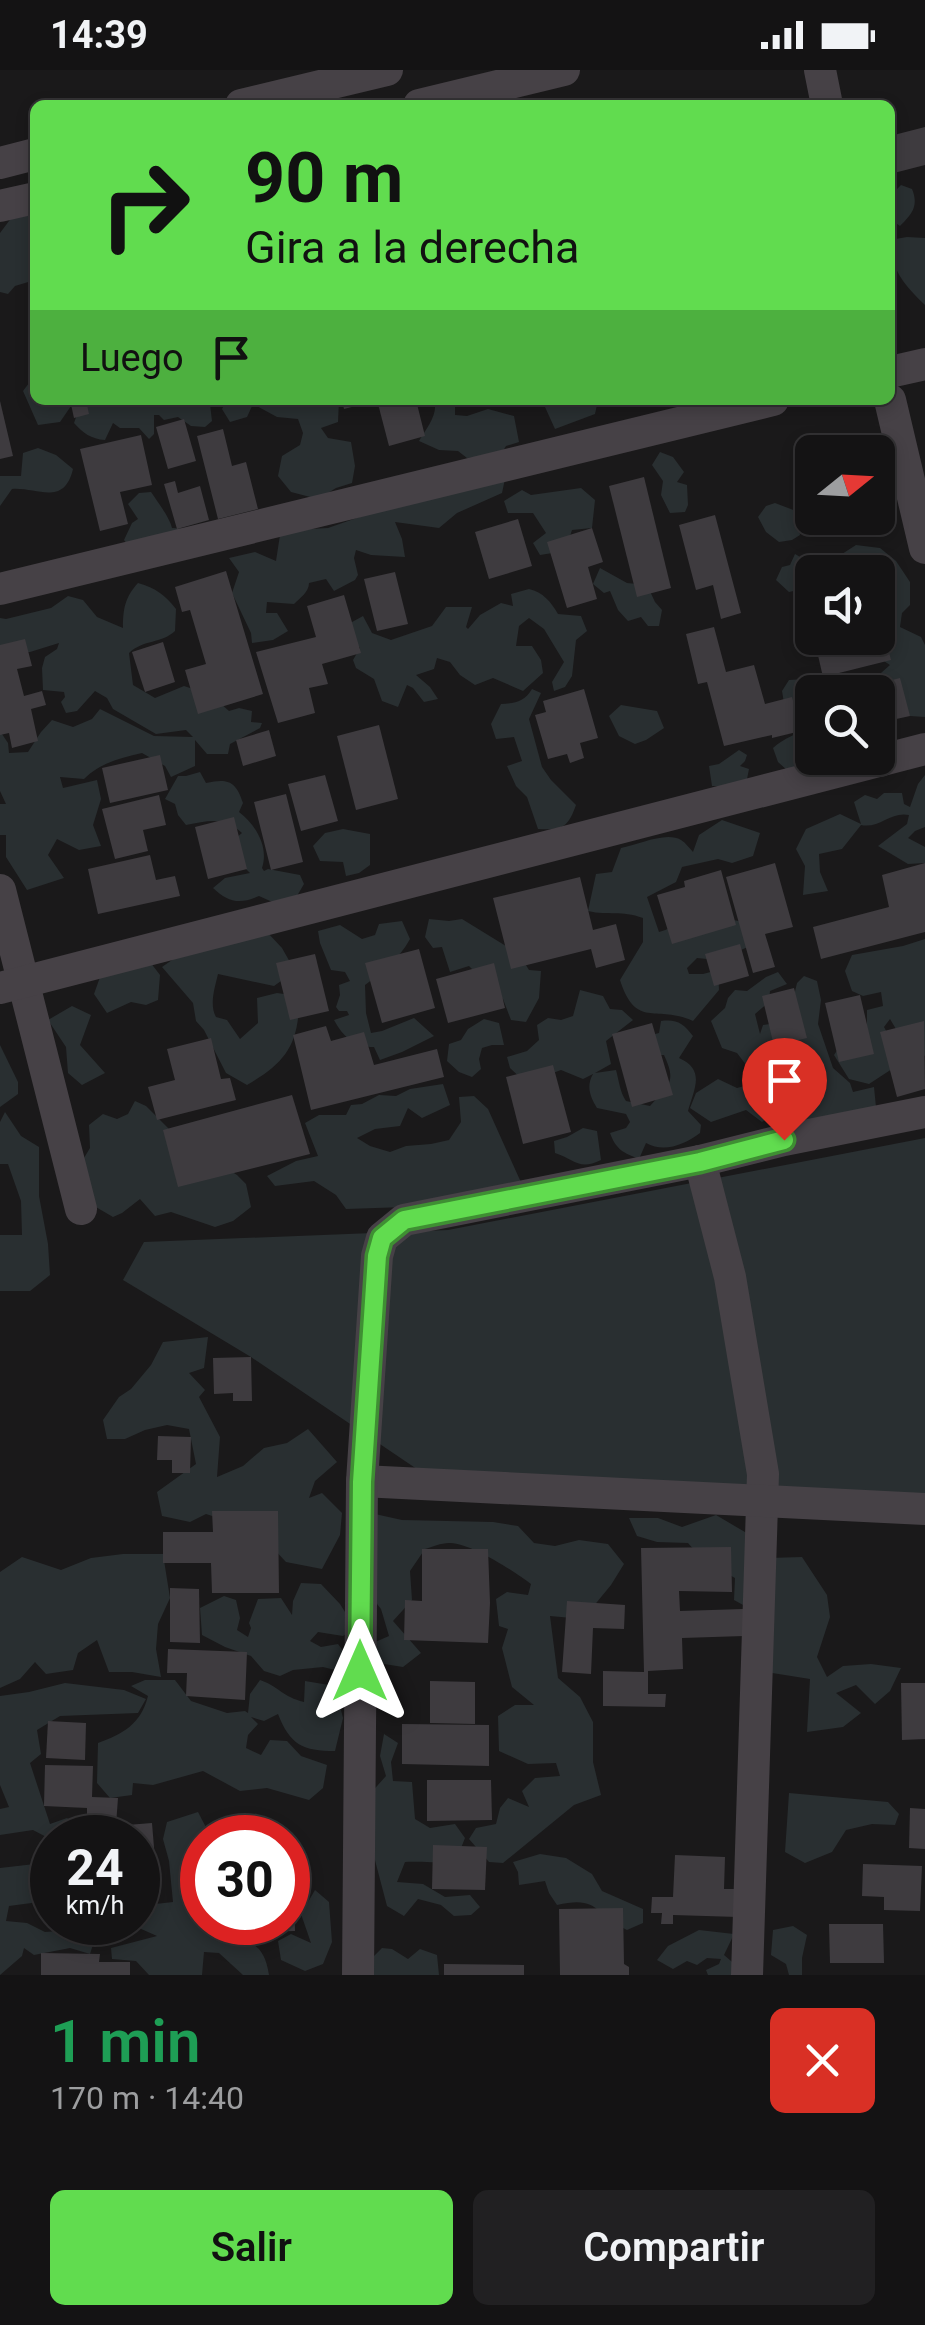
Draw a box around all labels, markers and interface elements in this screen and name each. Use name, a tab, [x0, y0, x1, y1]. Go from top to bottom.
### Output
text: 14:39	[50, 13, 148, 57]
text: 90 m	[245, 137, 403, 219]
icon: right	[80, 140, 210, 270]
text: Gira a la derecha	[245, 221, 580, 274]
icon: arrive	[204, 330, 259, 385]
text: Luego	[80, 336, 184, 380]
north arrow	[795, 435, 895, 535]
map controls	[795, 435, 895, 775]
button: sound	[795, 555, 895, 655]
button: search	[795, 675, 895, 775]
pin	[742, 1038, 827, 1141]
icon: arrive	[757, 1053, 812, 1108]
position arrow	[308, 1619, 412, 1723]
speed limit sign: 30	[180, 1815, 310, 1945]
text: 24	[66, 1839, 124, 1897]
text: km/h	[66, 1891, 124, 1920]
text: 1 min	[50, 2006, 200, 2077]
button: close	[770, 2008, 875, 2113]
text: 170 m · 14:40	[50, 2079, 244, 2117]
button: Salir	[50, 2190, 453, 2305]
button: Compartir	[473, 2190, 875, 2305]

